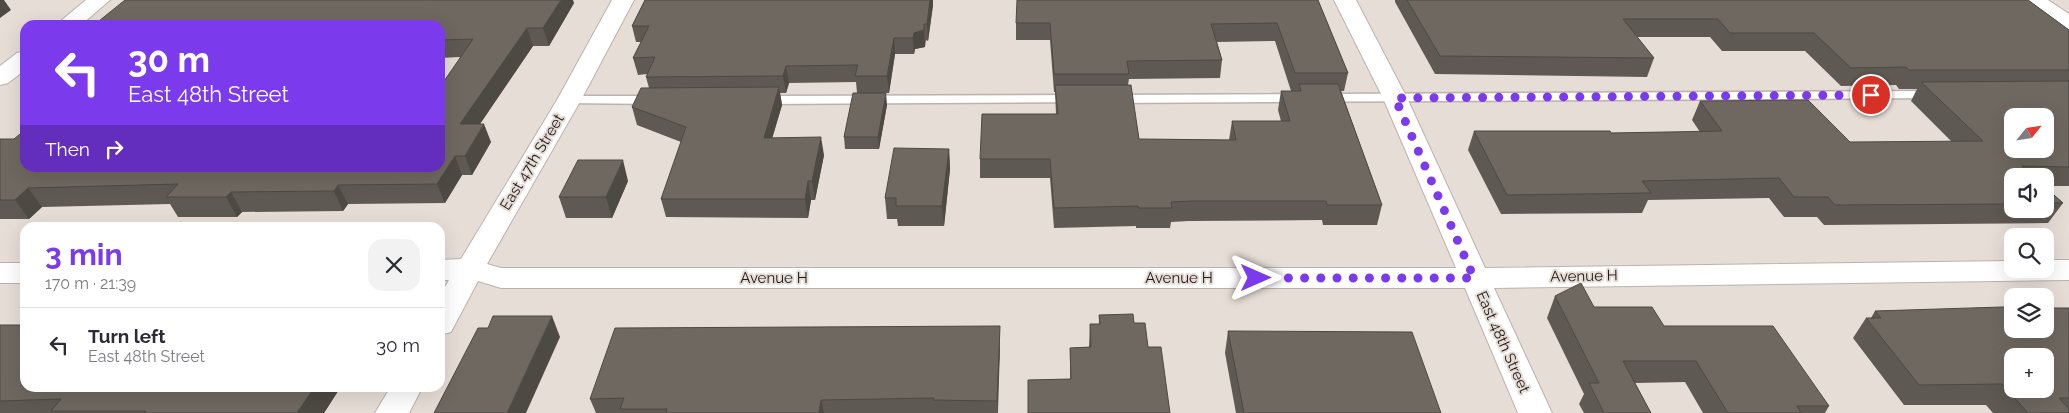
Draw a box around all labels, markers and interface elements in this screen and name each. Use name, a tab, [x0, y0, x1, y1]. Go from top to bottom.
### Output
text: 30 m	[128, 39, 210, 80]
icon: left	[45, 40, 110, 105]
pin	[1850, 74, 1892, 116]
text: East 48th Street	[128, 81, 289, 107]
icon: arrive	[1857, 81, 1885, 109]
north arrow	[2004, 108, 2054, 158]
map controls	[2004, 108, 2054, 398]
street label: East 47th Street	[496, 111, 568, 213]
icon: right	[100, 135, 128, 163]
text: Then	[45, 138, 90, 160]
button: sound	[2004, 168, 2054, 218]
button: search	[2004, 228, 2054, 278]
text: 3 min	[45, 237, 123, 272]
button: close	[368, 239, 420, 291]
position arrow	[1229, 251, 1281, 303]
street label: Avenue H	[1550, 266, 1618, 286]
street label: Avenue H	[740, 269, 808, 287]
street label: Avenue H	[1145, 269, 1213, 287]
text: 170 m · 21:39	[45, 274, 136, 293]
street label: East 48th Street	[1472, 288, 1534, 396]
button: layers	[2004, 288, 2054, 338]
text: Turn left	[88, 325, 165, 347]
icon: left	[45, 331, 73, 359]
text: 30 m	[376, 334, 420, 356]
text: East 48th Street	[88, 347, 205, 366]
button: +	[2004, 348, 2054, 398]

